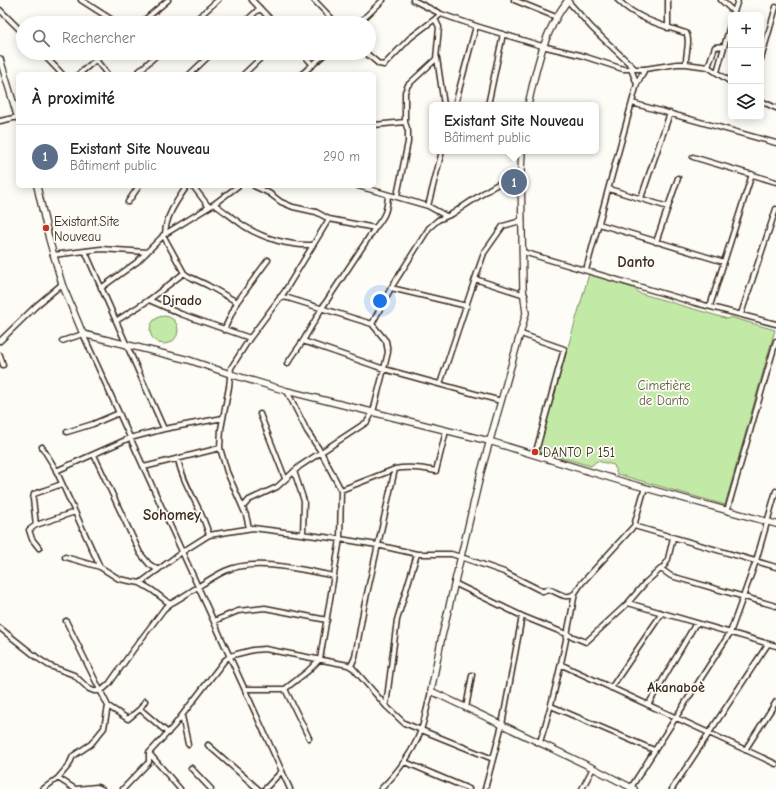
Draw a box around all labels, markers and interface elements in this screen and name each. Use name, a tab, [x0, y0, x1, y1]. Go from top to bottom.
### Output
map controls	[728, 12, 764, 120]
button: +	[728, 12, 764, 48]
search box	[16, 16, 376, 60]
icon: search	[30, 27, 52, 49]
text: Rechercher	[62, 29, 135, 47]
button: −	[728, 48, 764, 84]
button: layers	[728, 84, 764, 120]
text: À proximité	[32, 89, 115, 108]
popup	[429, 102, 599, 154]
text: Existant Site Nouveau	[444, 112, 584, 130]
text: Bâtiment public	[444, 130, 530, 145]
text: Existant Site Nouveau	[70, 140, 210, 158]
text: 1	[42, 149, 48, 164]
text: 290 m	[323, 149, 360, 164]
text: Bâtiment public	[70, 158, 157, 173]
pin: 1	[501, 167, 527, 197]
place label: Existant.Site Nouveau	[54, 214, 120, 244]
marker: Existant.Site Nouveau	[41, 223, 51, 233]
district label: Danto	[617, 253, 655, 271]
your location	[370, 291, 390, 311]
district label: Djrado	[162, 292, 202, 309]
park label: Cimetière de Danto	[638, 378, 691, 408]
place label: DANTO P 151	[543, 445, 615, 460]
marker: DANTO P 151	[530, 447, 540, 457]
district label: Sohomey	[143, 506, 201, 524]
district label: Akanaboè	[647, 679, 705, 696]

